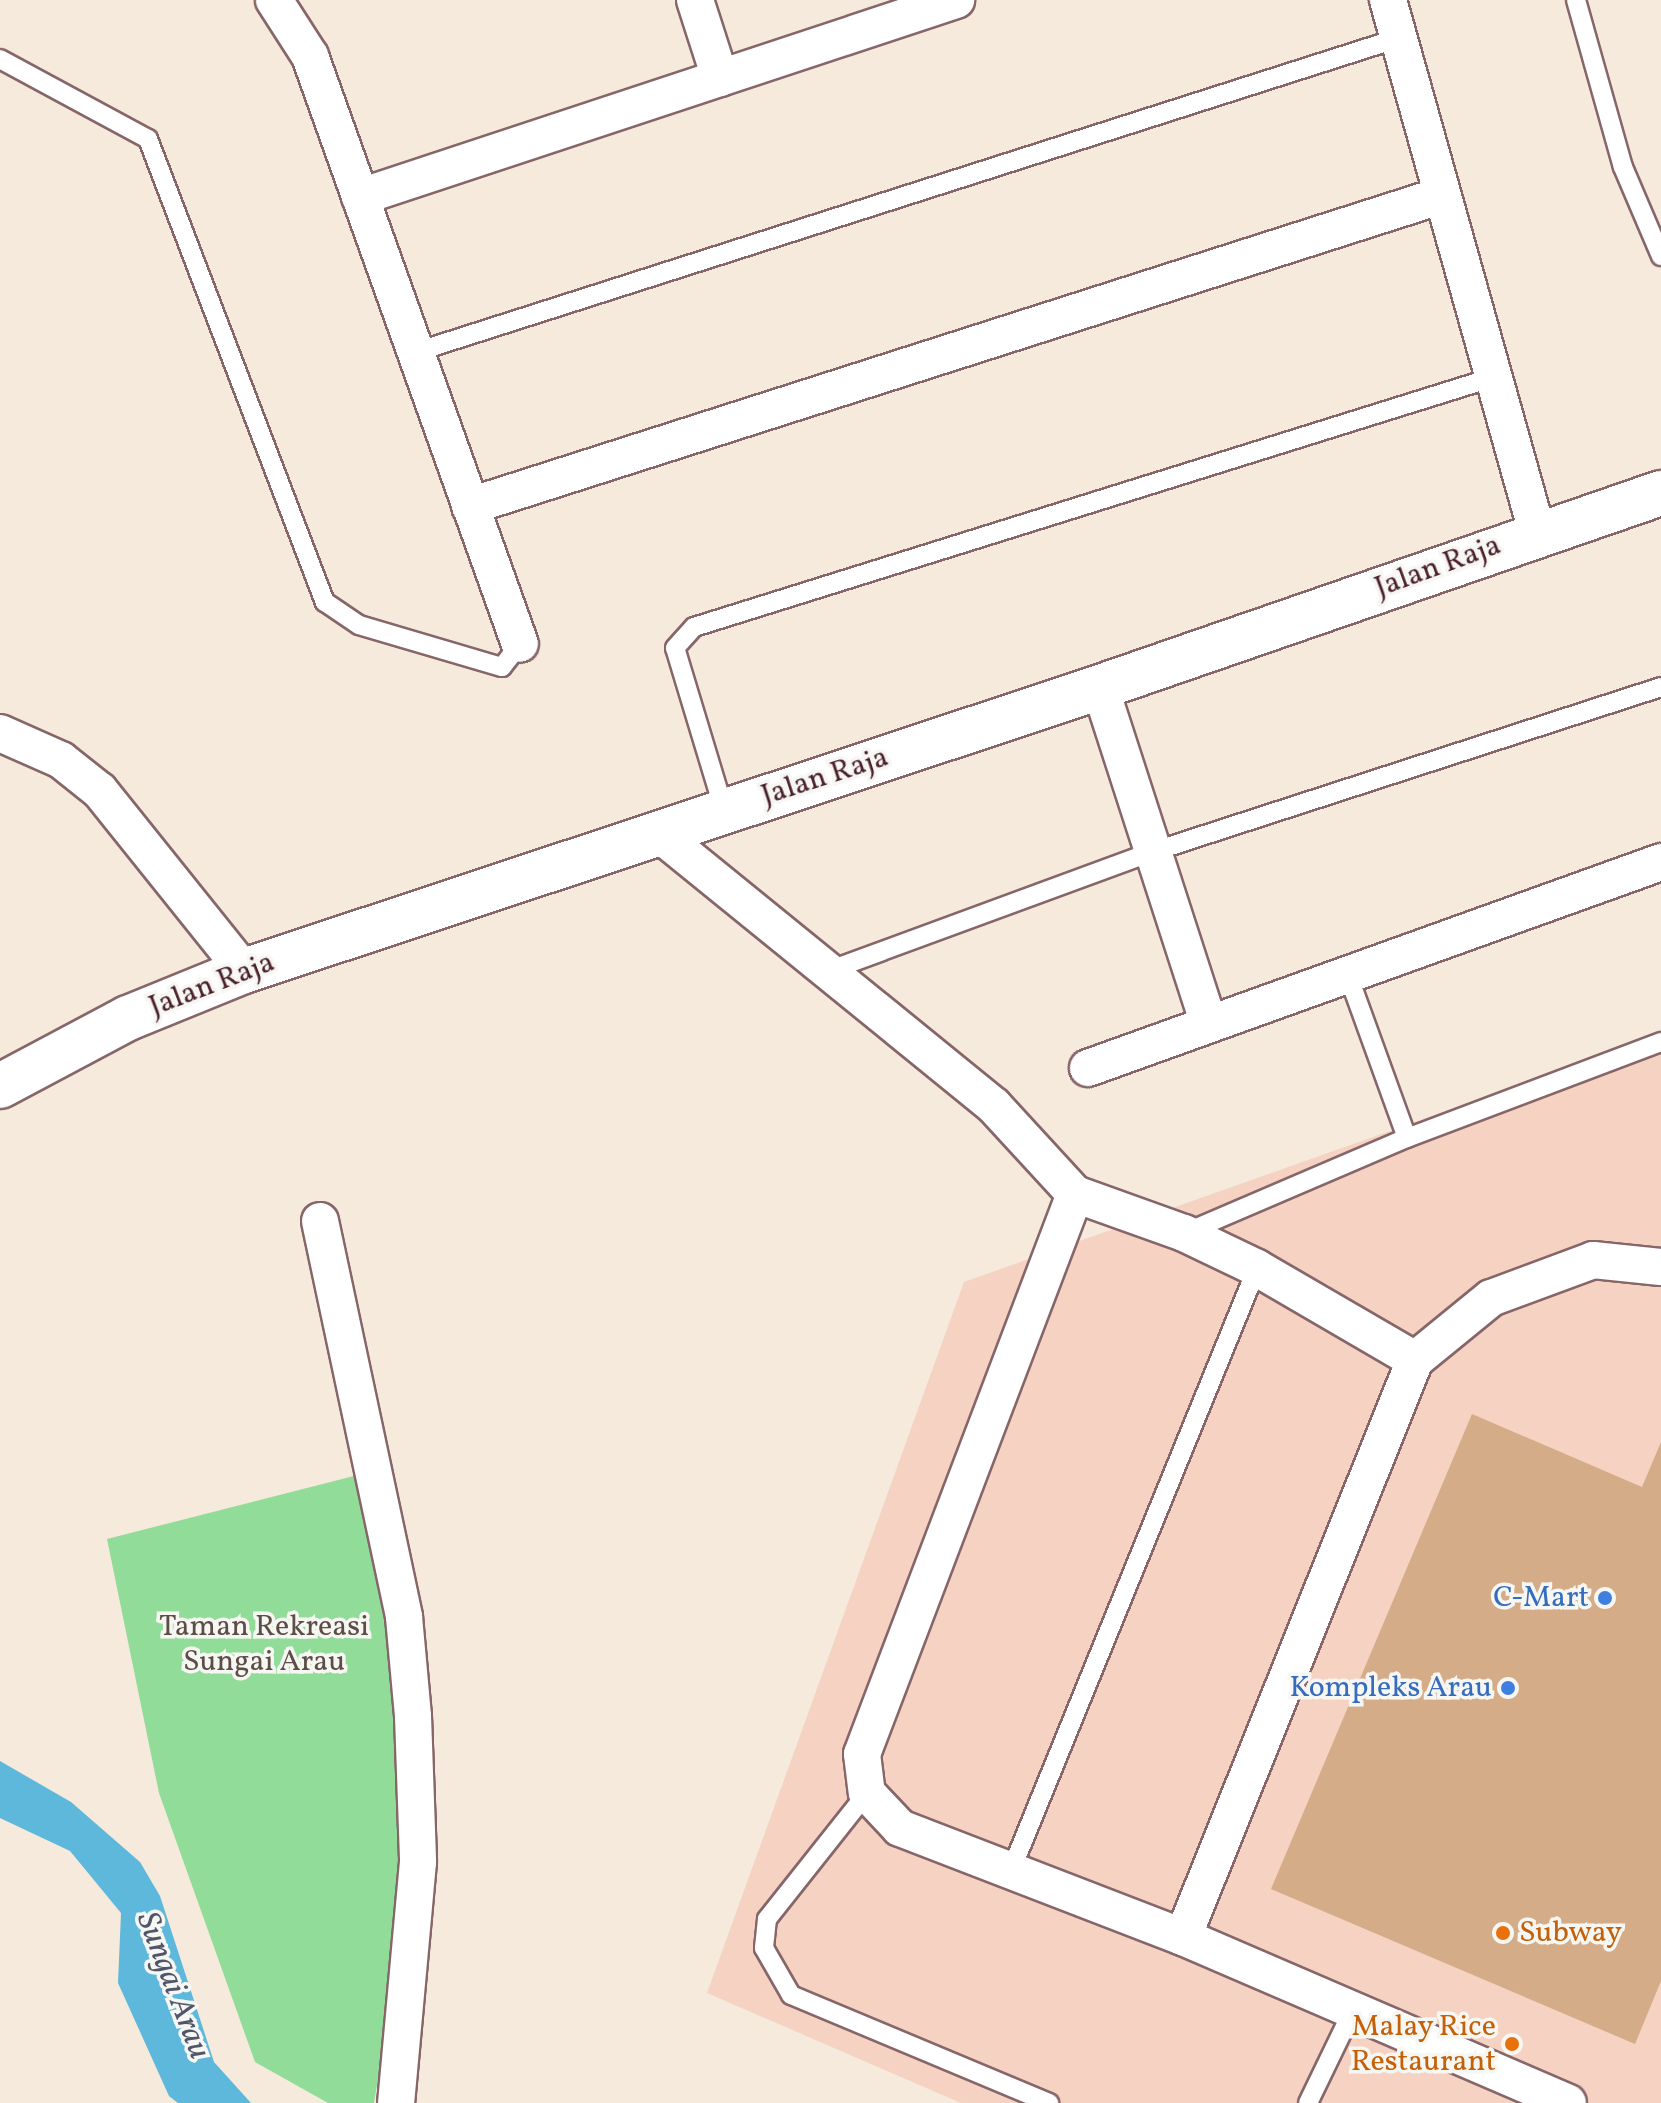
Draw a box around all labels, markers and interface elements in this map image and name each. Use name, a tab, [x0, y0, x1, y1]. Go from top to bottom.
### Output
street label: Jalan Raja	[1370, 528, 1506, 606]
street label: Jalan Raja	[757, 740, 893, 814]
street label: Jalan Raja	[144, 945, 280, 1025]
place label: C-Mart	[1493, 1580, 1589, 1616]
marker: C-Mart	[1596, 1589, 1614, 1607]
park label: Taman Rekreasi Sungai Arau	[159, 1609, 369, 1680]
place label: Kompleks Arau	[1290, 1670, 1492, 1706]
marker: Kompleks Arau	[1499, 1679, 1517, 1697]
water label: Sungai Arau	[126, 1907, 218, 2065]
place label: Subway	[1519, 1915, 1622, 1951]
marker: Subway	[1494, 1924, 1512, 1942]
place label: Malay Rice Restaurant	[1351, 2009, 1496, 2080]
marker: Malay Rice Restaurant	[1503, 2035, 1521, 2053]

